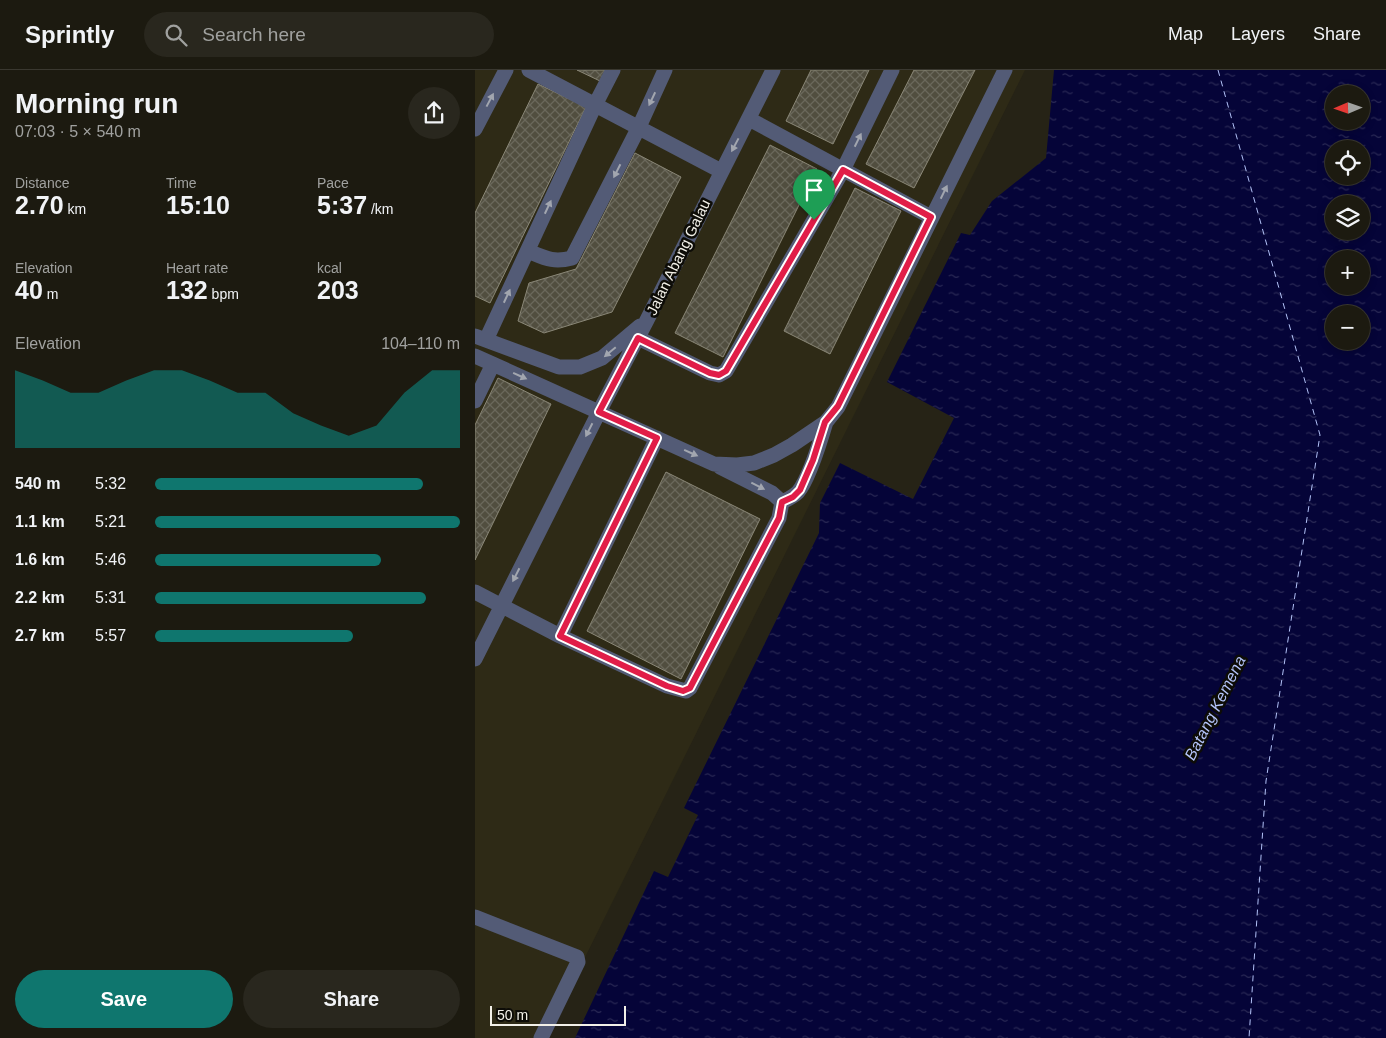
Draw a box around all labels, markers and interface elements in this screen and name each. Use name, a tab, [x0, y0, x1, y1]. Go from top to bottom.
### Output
search box	[144, 12, 494, 57]
text: Sprintly	[25, 21, 114, 48]
icon: search	[162, 21, 190, 49]
text: Search here	[202, 24, 306, 45]
text: Map	[1168, 24, 1203, 44]
text: Layers	[1231, 24, 1285, 44]
text: Share	[1313, 24, 1361, 44]
north arrow	[1325, 85, 1370, 130]
map controls	[1325, 85, 1370, 350]
button: share	[408, 87, 460, 139]
text: Morning run	[15, 88, 178, 119]
one-way arrow	[648, 92, 656, 106]
one-way arrow	[486, 93, 495, 106]
text: 07:03 · 5 × 540 m	[15, 123, 141, 140]
one-way arrow	[854, 133, 862, 147]
one-way arrow	[731, 137, 739, 152]
button: locate	[1325, 140, 1370, 185]
one-way arrow	[613, 164, 621, 178]
pin	[793, 169, 835, 220]
text: Distance	[15, 175, 69, 191]
text: Time	[166, 175, 197, 191]
text: Pace	[317, 175, 349, 191]
icon: arrive	[800, 176, 828, 204]
one-way arrow	[940, 185, 948, 199]
text: 2.70	[15, 191, 64, 219]
text: 15:10	[166, 191, 230, 219]
text: 5:37	[317, 191, 367, 219]
button: layers	[1325, 195, 1370, 240]
street label: Jalan Abang Galau	[643, 196, 713, 318]
one-way arrow	[544, 200, 552, 214]
text: km	[64, 201, 86, 217]
text: /km	[367, 201, 394, 217]
button: +	[1325, 250, 1370, 295]
text: Elevation	[15, 260, 73, 276]
text: Heart rate	[166, 260, 228, 276]
text: kcal	[317, 260, 342, 276]
text: 40	[15, 276, 43, 304]
text: 132	[166, 276, 208, 304]
text: 203	[317, 276, 359, 304]
text: m	[43, 286, 58, 302]
text: bpm	[208, 286, 239, 302]
one-way arrow	[503, 289, 511, 303]
button: −	[1325, 305, 1370, 350]
text: Elevation	[15, 335, 81, 352]
text: 104–110 m	[381, 335, 460, 352]
one-way arrow	[604, 346, 617, 357]
one-way arrow	[513, 372, 527, 380]
one-way arrow	[585, 422, 593, 437]
one-way arrow	[684, 450, 698, 458]
text: 540 m	[15, 475, 60, 492]
text: 5:32	[95, 475, 126, 492]
one-way arrow	[751, 482, 765, 490]
text: 1.1 km	[15, 513, 65, 530]
text: 5:21	[95, 513, 126, 530]
text: 1.6 km	[15, 551, 65, 568]
text: 5:46	[95, 551, 126, 568]
one-way arrow	[512, 568, 520, 582]
text: 2.2 km	[15, 589, 65, 606]
text: 5:31	[95, 589, 126, 606]
text: 2.7 km	[15, 627, 65, 644]
text: 5:57	[95, 627, 126, 644]
water label: Batang Kemena	[1181, 653, 1249, 763]
button: Save	[15, 970, 233, 1028]
button: Share	[243, 970, 460, 1028]
scale bar	[490, 1003, 626, 1026]
text: 50 m	[497, 1007, 528, 1023]

